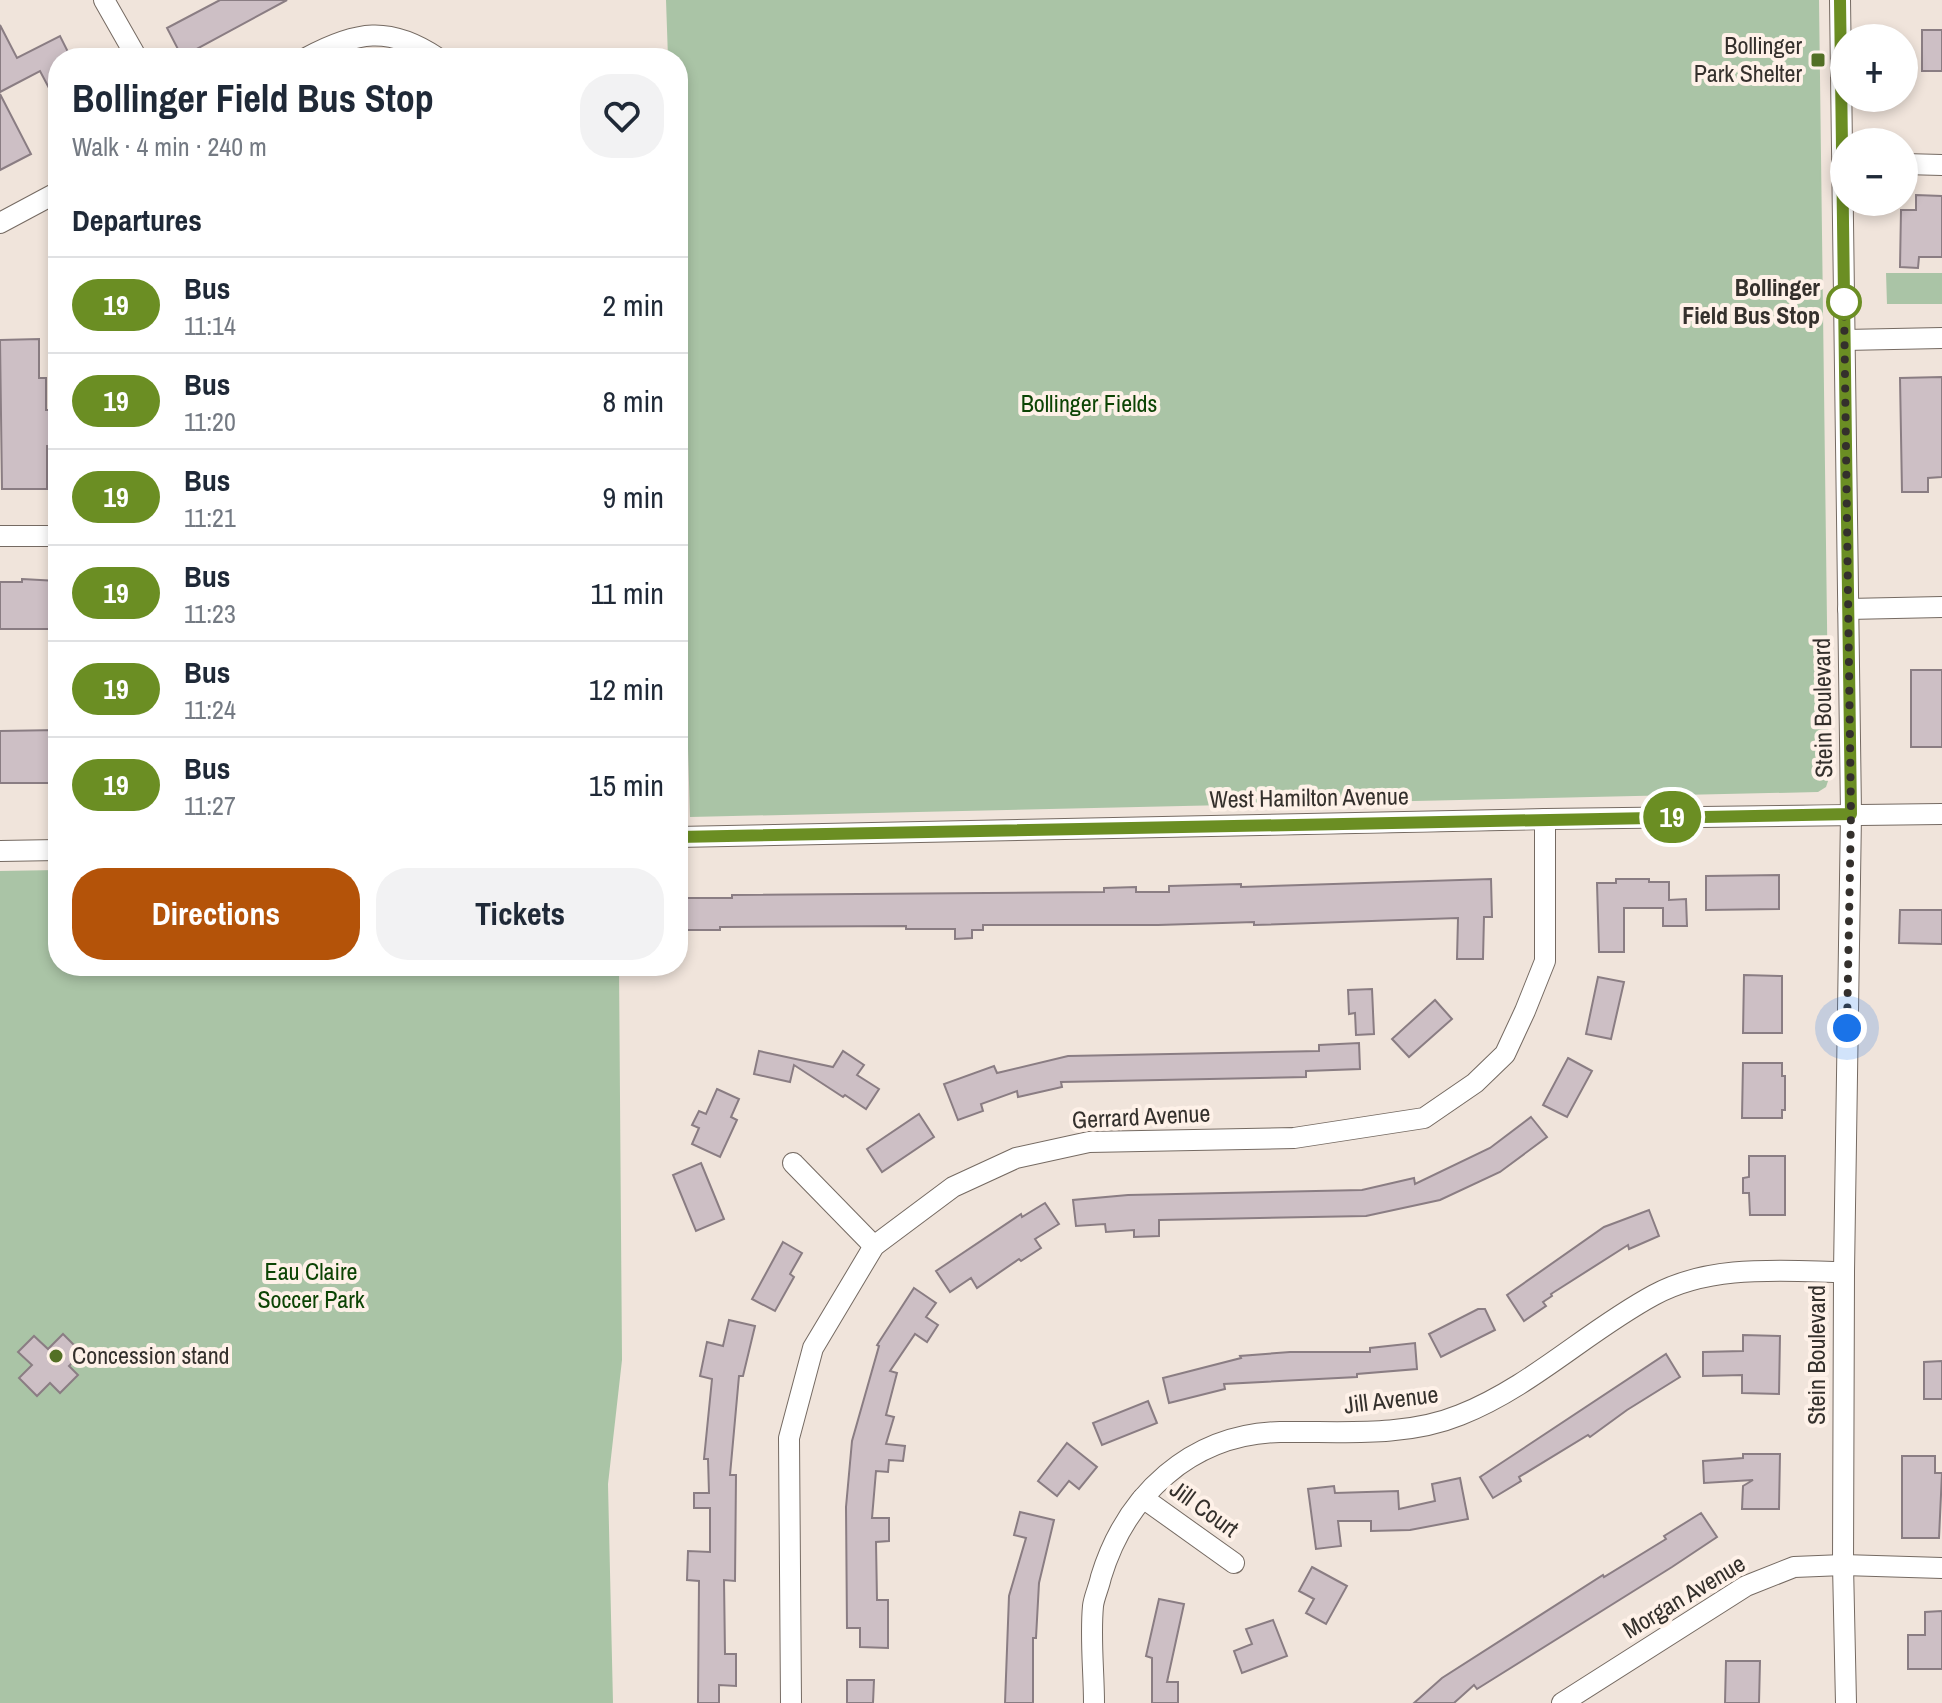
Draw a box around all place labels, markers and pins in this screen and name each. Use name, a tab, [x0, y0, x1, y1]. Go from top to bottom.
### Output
place label: Bollinger Park Shelter	[1694, 29, 1802, 89]
marker: Bollinger Park Shelter	[1809, 51, 1827, 69]
place label: Bollinger Field Bus Stop	[1682, 271, 1820, 331]
marker: Bollinger Field Bus Stop	[1827, 285, 1861, 319]
place label: Concession stand	[72, 1339, 230, 1371]
marker: Concession stand	[47, 1347, 65, 1365]

